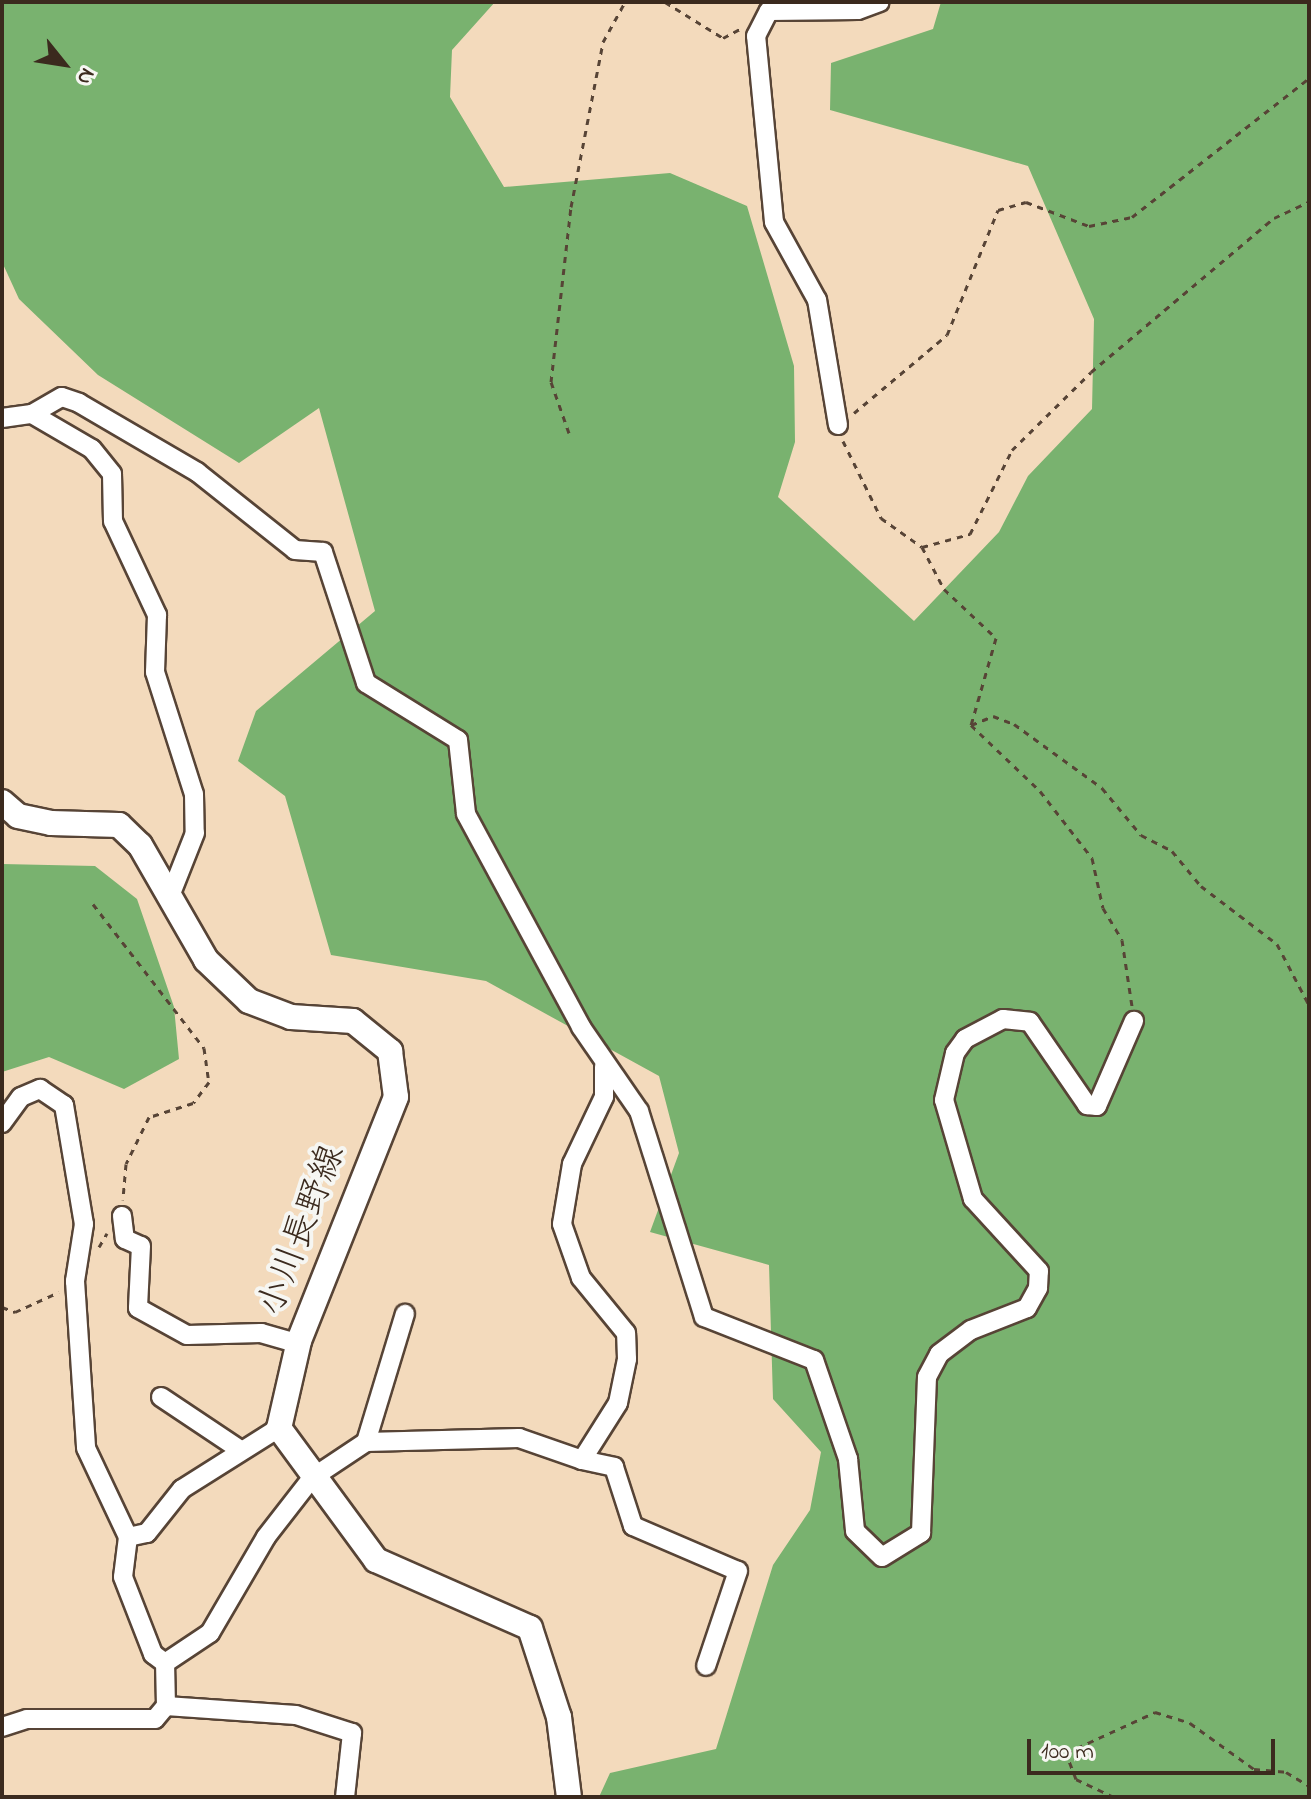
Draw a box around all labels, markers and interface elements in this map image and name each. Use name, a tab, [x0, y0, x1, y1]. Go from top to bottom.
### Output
north arrow	[24, 24, 104, 104]
text: N	[67, 62, 102, 90]
street label: 小川長野線	[251, 1139, 355, 1323]
scale bar	[1031, 1723, 1279, 1773]
text: 100 m	[1041, 1735, 1094, 1770]

